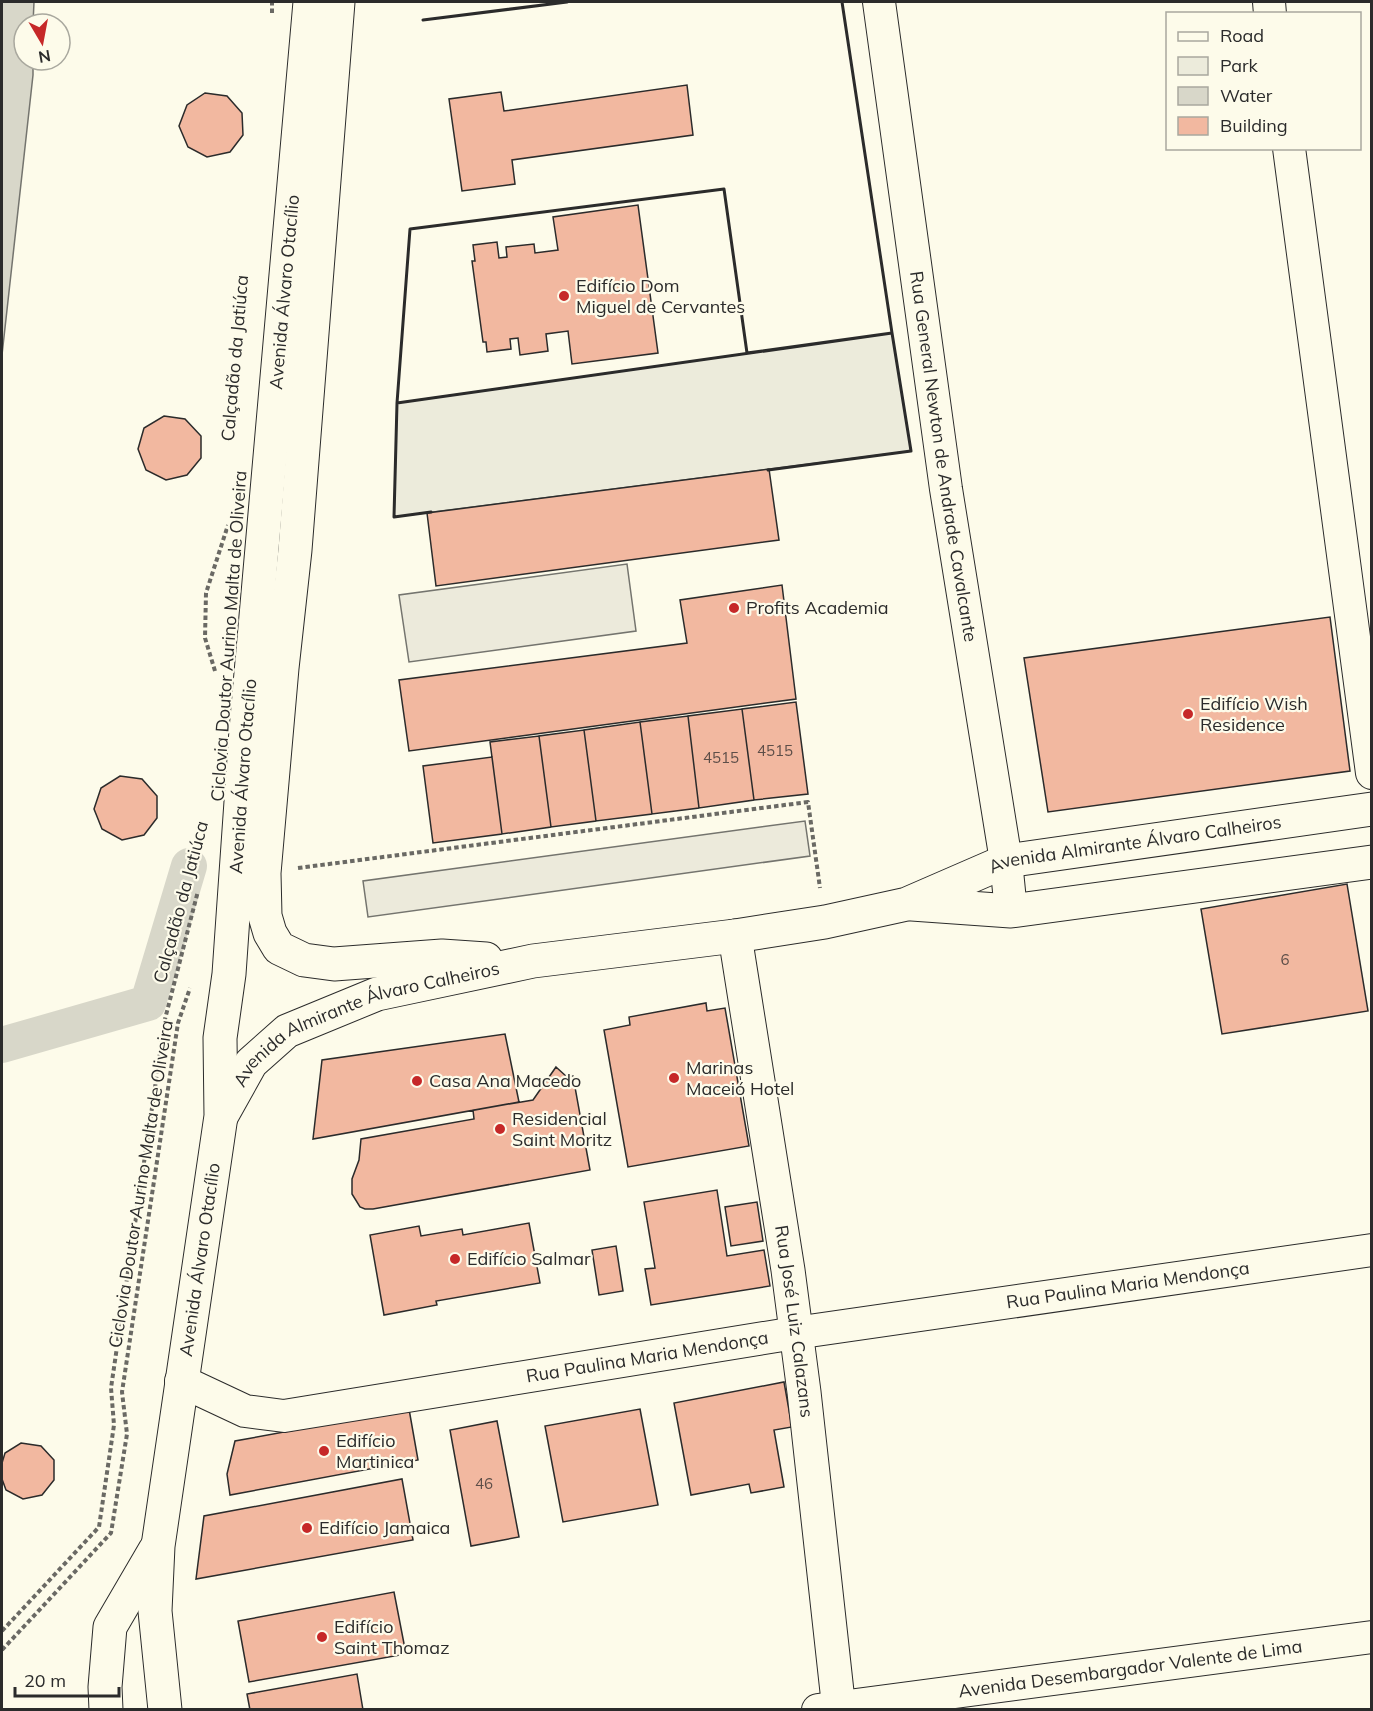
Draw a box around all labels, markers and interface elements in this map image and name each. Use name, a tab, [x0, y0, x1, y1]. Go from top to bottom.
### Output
north arrow	[12, 12, 72, 72]
legend	[1166, 12, 1361, 150]
text: Road	[1220, 24, 1264, 47]
text: N	[37, 46, 52, 68]
text: Park	[1220, 54, 1259, 77]
text: Water	[1220, 84, 1273, 107]
text: Building	[1220, 114, 1288, 137]
street label: Avenida Álvaro Otacílio	[264, 194, 304, 390]
street label: Rua General Newton de Andrade Cavalcante	[905, 269, 982, 644]
street label: Calçadão da Jatiúca	[216, 274, 253, 442]
place label: Edifício Dom Miguel de Cervantes	[576, 274, 745, 318]
marker: Edifício Dom Miguel de Cervantes	[557, 289, 571, 303]
street label: Ciclovia Doutor Aurino Malta de Oliveira	[205, 470, 252, 802]
place label: Profits Academia	[746, 596, 889, 619]
marker: Profits Academia	[727, 601, 741, 615]
street label: Avenida Álvaro Otacílio	[224, 678, 261, 875]
place label: Edifício Wish Residence	[1200, 692, 1308, 736]
marker: Edifício Wish Residence	[1181, 707, 1195, 721]
house number: 4515	[757, 741, 793, 760]
house number: 4515	[703, 748, 739, 767]
street label: Avenida Almirante Álvaro Calheiros	[985, 810, 1283, 878]
street label: Calçadão da Jatiúca	[148, 818, 213, 985]
house number: 6	[1280, 950, 1290, 969]
street label: Avenida Almirante Álvaro Calheiros	[228, 956, 502, 1091]
street label: Ciclovia Doutor Aurino Malta de Oliveira	[103, 1018, 178, 1350]
place label: Marinas Maceió Hotel	[686, 1056, 794, 1100]
place label: Casa Ana Macedo	[429, 1069, 581, 1092]
marker: Marinas Maceió Hotel	[667, 1071, 681, 1085]
marker: Casa Ana Macedo	[410, 1074, 424, 1088]
place label: Residencial Saint Moritz	[512, 1107, 612, 1151]
marker: Residencial Saint Moritz	[493, 1122, 507, 1136]
street label: Avenida Álvaro Otacílio	[174, 1161, 225, 1358]
street label: Rua José Luiz Calazans	[770, 1224, 819, 1419]
place label: Edifício Salmar	[467, 1247, 591, 1270]
marker: Edifício Salmar	[448, 1252, 462, 1266]
street label: Rua Paulina Maria Mendonça	[1005, 1256, 1251, 1313]
street label: Rua Paulina Maria Mendonça	[524, 1325, 770, 1388]
place label: Edifício Martinica	[336, 1429, 414, 1473]
marker: Edifício Martinica	[317, 1444, 331, 1458]
house number: 46	[475, 1474, 493, 1493]
place label: Edifício Jamaica	[319, 1516, 450, 1539]
marker: Edifício Jamaica	[300, 1521, 314, 1535]
place label: Edifício Saint Thomaz	[334, 1615, 450, 1659]
marker: Edifício Saint Thomaz	[315, 1630, 329, 1644]
street label: Avenida Desembargador Valente de Lima	[957, 1634, 1304, 1702]
scale bar	[15, 1660, 118, 1698]
text: 20 m	[24, 1669, 66, 1692]

